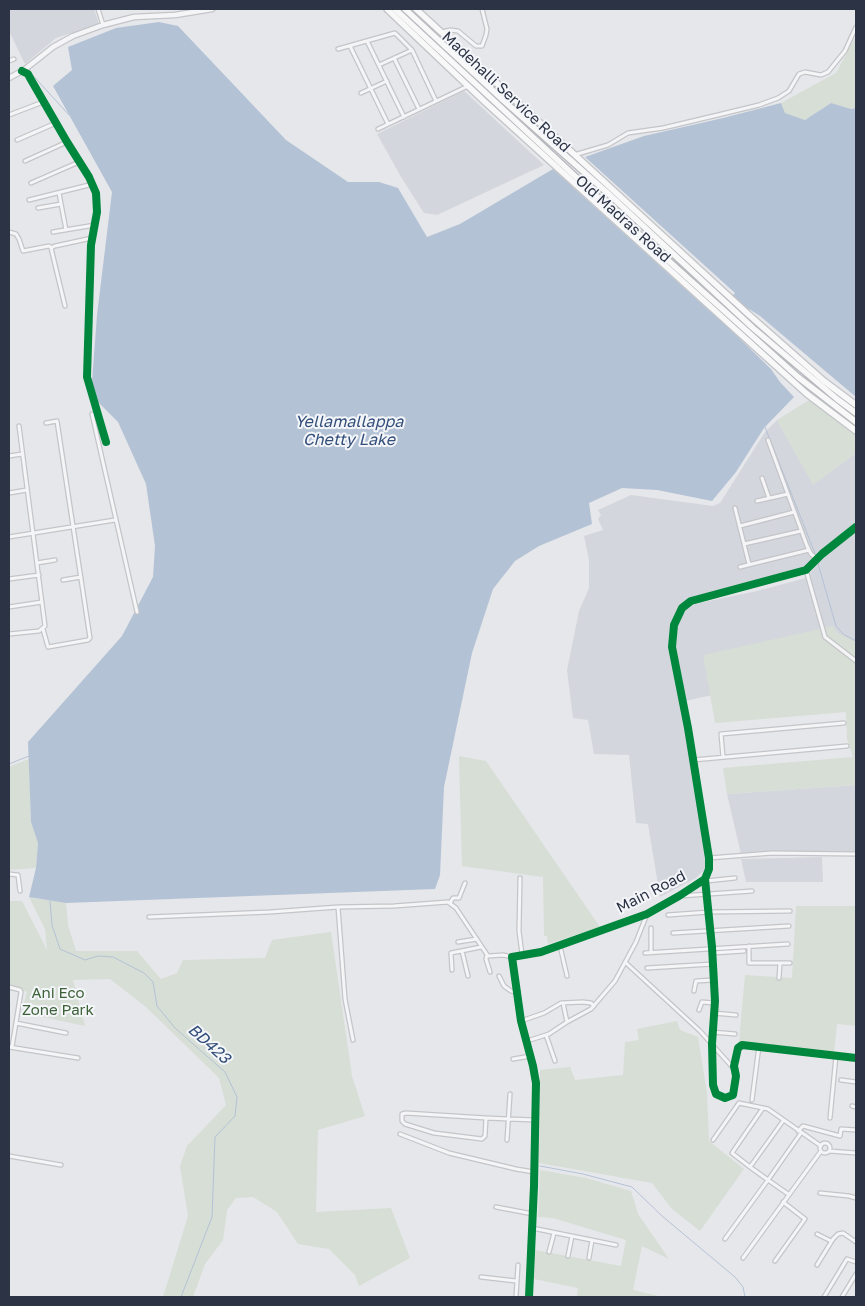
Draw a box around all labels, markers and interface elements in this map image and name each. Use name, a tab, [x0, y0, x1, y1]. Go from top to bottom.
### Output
street label: Madehalli Service Road	[438, 28, 574, 156]
street label: Old Madras Road	[572, 172, 674, 266]
water label: Yellamallappa Chetty Lake	[295, 412, 403, 450]
street label: Main Road	[613, 867, 689, 917]
park label: Ani Eco Zone Park	[22, 984, 94, 1019]
water label: BD423	[184, 1020, 234, 1068]

